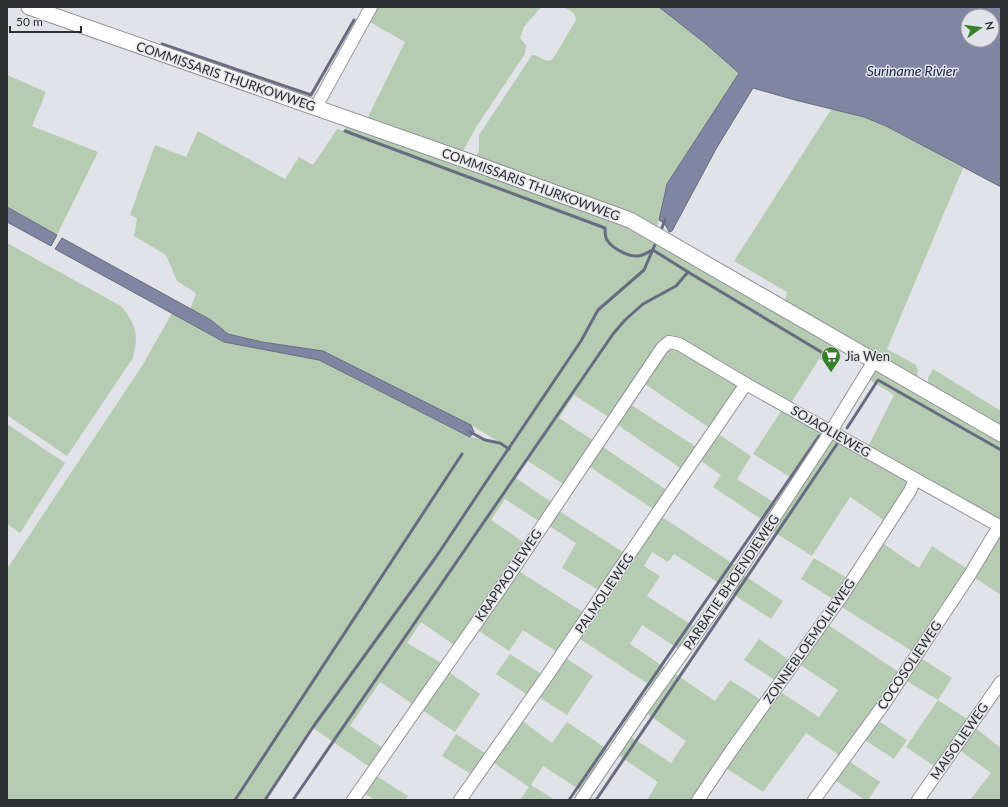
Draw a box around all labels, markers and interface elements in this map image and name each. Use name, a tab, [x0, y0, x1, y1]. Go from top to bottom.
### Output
scale bar	[10, 8, 81, 34]
north arrow	[960, 8, 1000, 48]
text: 50 m	[16, 14, 43, 29]
text: N	[983, 20, 998, 31]
street label: COMMISSARIS THURKOWWEG	[134, 38, 318, 114]
water label: Suriname Rivier	[867, 62, 958, 79]
street label: COMMISSARIS THURKOWWEG	[440, 144, 622, 224]
supermarket icon: Jia Wen	[820, 345, 842, 373]
place label: Jia Wen	[845, 348, 890, 364]
street label: SOJAOLIEWEG	[788, 402, 874, 460]
street label: PARBATIE BHOENDIEWEG	[680, 511, 782, 653]
street label: KRAPPAOLIEWEG	[471, 526, 545, 624]
street label: PALMOLIEWEG	[571, 550, 637, 636]
street label: ZONNEBLOEMOLIEWEG	[760, 576, 858, 706]
street label: COCOSOLIEWEG	[873, 618, 945, 712]
street label: MAISOLIEWEG	[927, 700, 991, 782]

